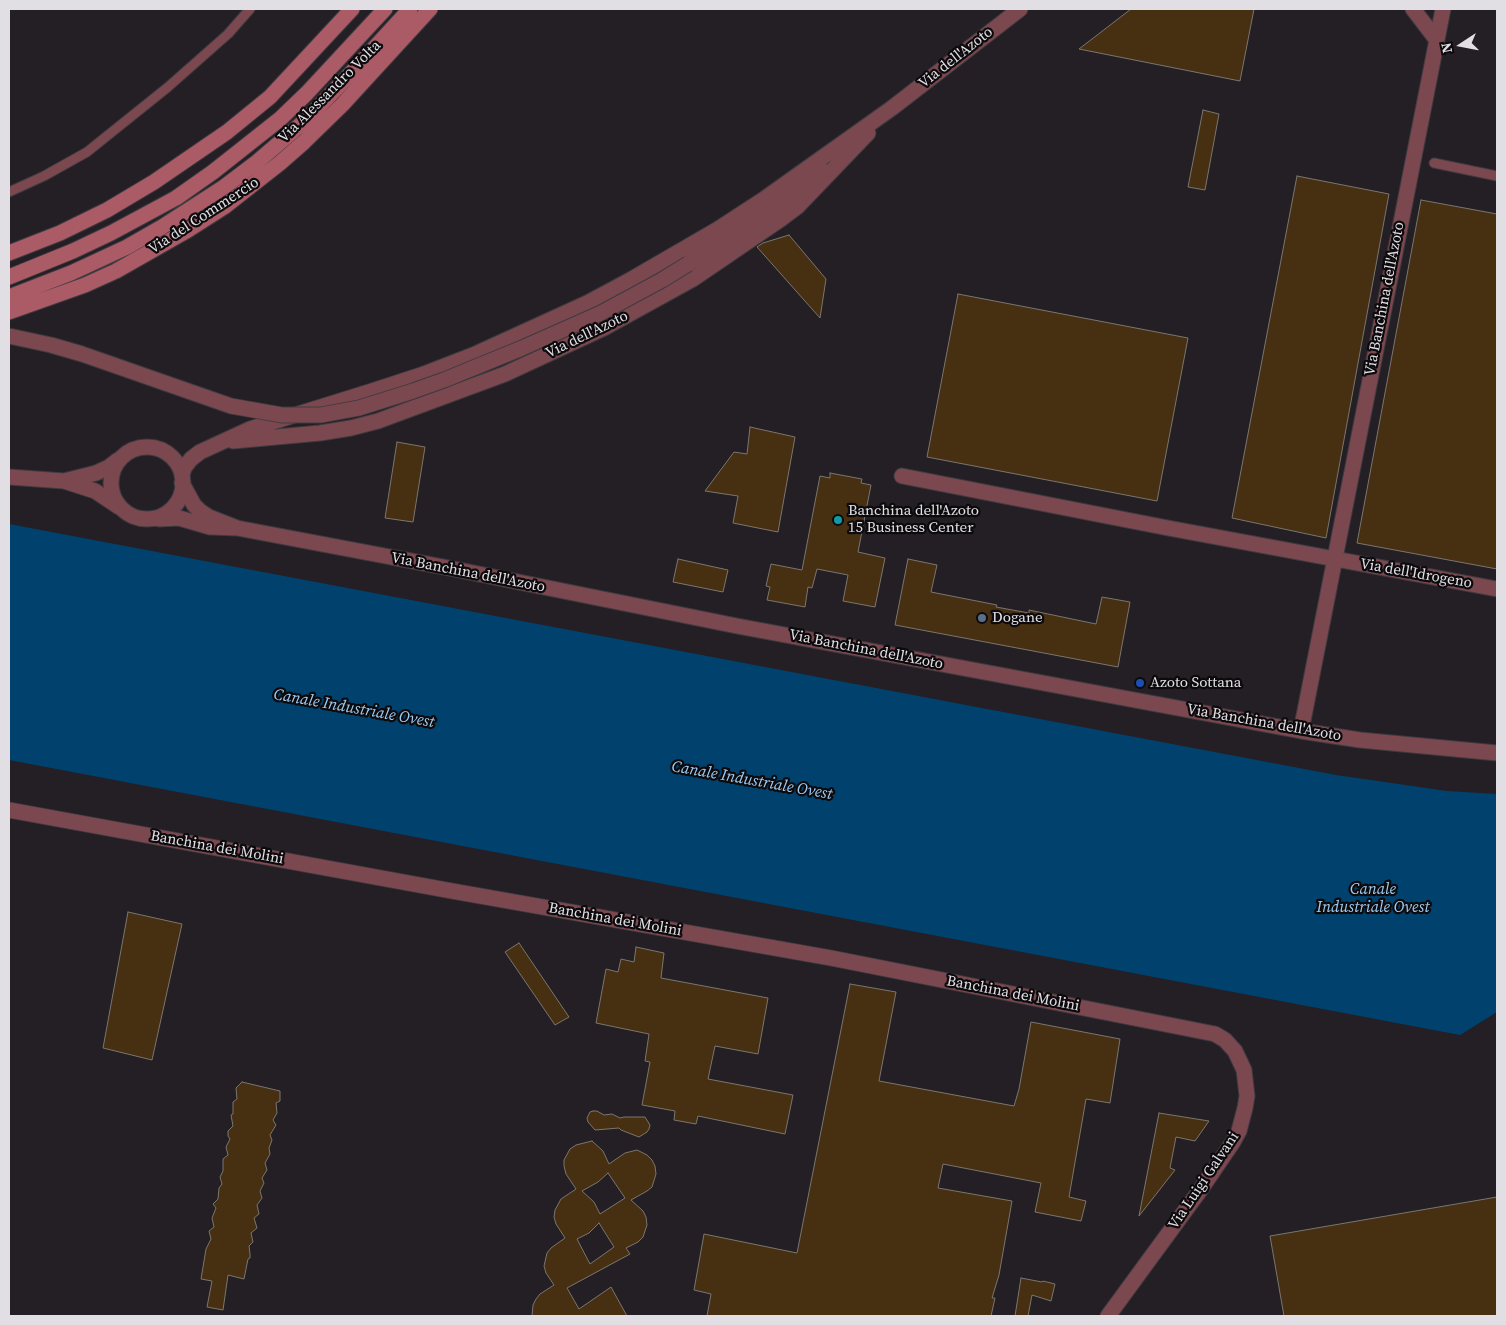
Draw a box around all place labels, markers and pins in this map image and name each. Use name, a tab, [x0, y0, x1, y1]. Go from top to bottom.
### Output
place label: Banchina dell'Azoto 15 Business Center	[848, 502, 979, 537]
marker: Banchina dell'Azoto 15 Business Center	[832, 514, 844, 526]
place label: Dogane	[992, 609, 1043, 627]
marker: Dogane	[976, 612, 988, 624]
place label: Azoto Sottana	[1150, 674, 1241, 692]
marker: Azoto Sottana	[1134, 677, 1146, 689]

